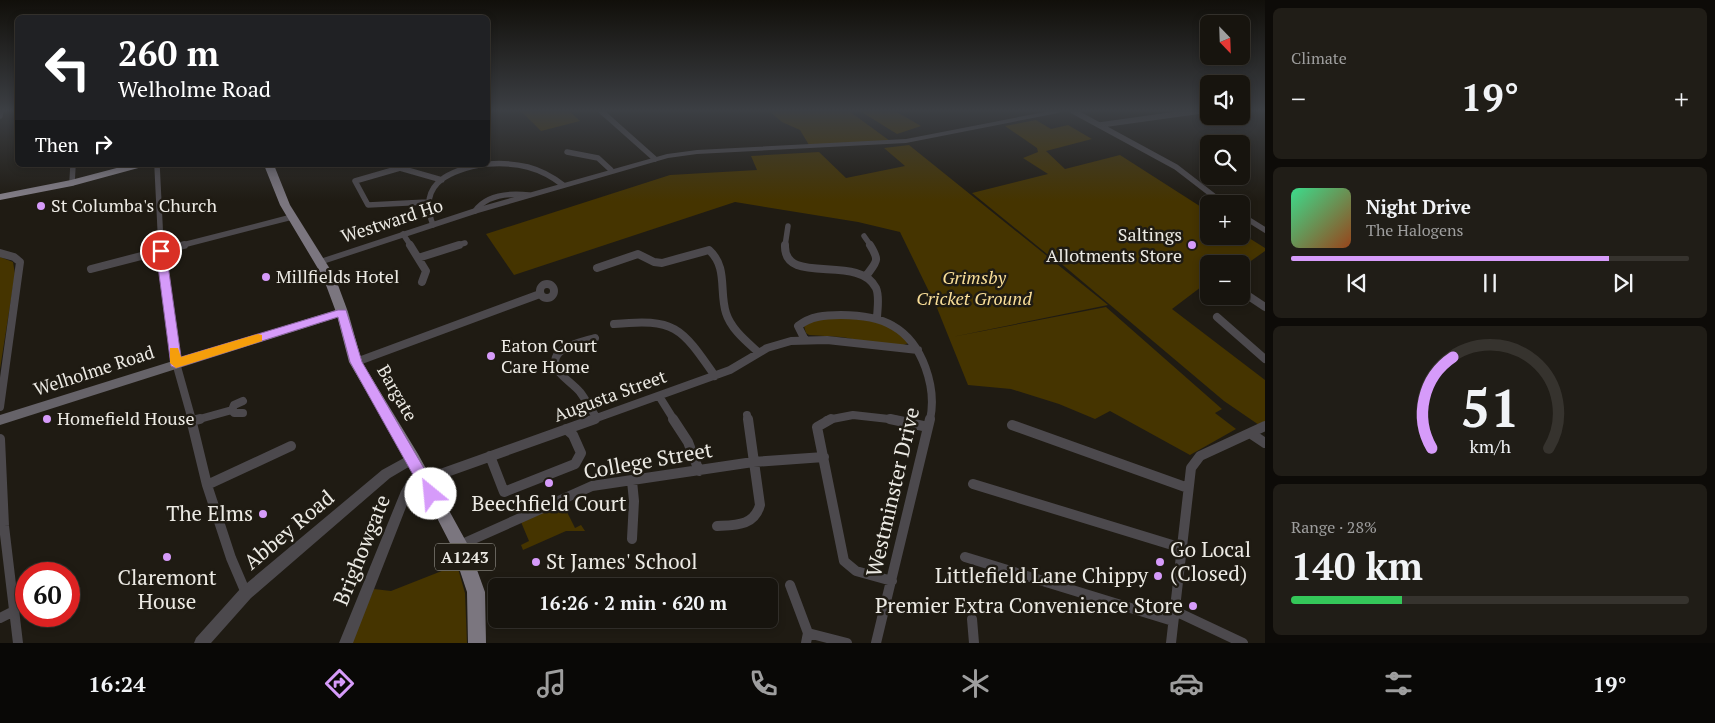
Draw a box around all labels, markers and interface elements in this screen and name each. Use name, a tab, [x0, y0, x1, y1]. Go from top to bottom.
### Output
north arrow	[1200, 15, 1250, 65]
map controls	[1200, 15, 1250, 305]
text: 260 m	[118, 30, 219, 76]
icon: left	[35, 35, 100, 100]
text: Climate	[1291, 47, 1347, 69]
text: 19°	[1461, 72, 1519, 122]
text: Welholme Road	[118, 74, 271, 103]
button: sound	[1200, 75, 1250, 125]
text: −	[1291, 80, 1306, 117]
text: +	[1674, 80, 1689, 117]
icon: right	[89, 130, 117, 158]
text: Then	[35, 132, 79, 157]
button: search	[1200, 135, 1250, 185]
street label: Westward Ho	[338, 192, 446, 248]
place label: St Columba's Church	[51, 193, 217, 217]
text: Night Drive	[1366, 194, 1471, 219]
button: +	[1200, 195, 1250, 245]
marker: St Columba's Church	[35, 200, 47, 212]
text: The Halogens	[1366, 219, 1464, 241]
place label: Saltings Allotments Store	[1046, 222, 1182, 267]
pin	[140, 230, 182, 272]
icon: arrive	[147, 237, 175, 265]
marker: Saltings Allotments Store	[1186, 239, 1198, 251]
button: −	[1200, 255, 1250, 305]
place label: Millfields Hotel	[276, 264, 399, 288]
park label: Grimsby Cricket Ground	[916, 265, 1032, 310]
icon: previous	[1343, 269, 1371, 297]
icon: pause	[1476, 269, 1504, 297]
icon: next	[1609, 269, 1637, 297]
marker: Millfields Hotel	[260, 271, 272, 283]
place label: Eaton Court Care Home	[501, 333, 598, 378]
street label: Welholme Road	[30, 339, 157, 401]
marker: Eaton Court Care Home	[485, 350, 497, 362]
street label: Bargate	[372, 360, 424, 425]
street label: Augusta Street	[550, 363, 670, 427]
text: 51	[1461, 373, 1519, 442]
street label: Westminster Drive	[859, 404, 925, 579]
place label: Homefield House	[57, 406, 195, 430]
marker: Homefield House	[41, 413, 53, 425]
text: km/h	[1469, 434, 1511, 458]
street label: College Street	[581, 435, 715, 485]
position arrow	[404, 467, 456, 519]
marker: Beechfield Court	[543, 477, 555, 489]
street label: Abbey Road	[237, 483, 340, 575]
place label: Beechfield Court	[472, 489, 627, 517]
street label: Brighowgate	[326, 490, 396, 609]
place label: The Elms	[166, 499, 253, 527]
marker: The Elms	[257, 508, 269, 520]
text: Range · 28%	[1291, 516, 1377, 538]
place label: Go Local (Closed)	[1170, 535, 1251, 587]
text: 140 km	[1291, 541, 1423, 591]
road number: A1243	[435, 544, 495, 570]
place label: St James' School	[546, 547, 698, 575]
marker: Claremont House	[161, 551, 173, 563]
marker: St James' School	[530, 556, 542, 568]
marker: Go Local (Closed)	[1154, 556, 1166, 568]
place label: Littlefield Lane Chippy	[935, 561, 1148, 589]
speed limit sign: 60	[15, 562, 80, 627]
place label: Claremont House	[117, 563, 217, 615]
marker: Littlefield Lane Chippy	[1152, 570, 1164, 582]
text: 16:26 · 2 min · 620 m	[539, 590, 727, 615]
place label: Premier Extra Convenience Store	[875, 591, 1183, 619]
marker: Premier Extra Convenience Store	[1187, 600, 1199, 612]
icon: directions	[322, 666, 357, 701]
icon: music	[534, 666, 569, 701]
icon: phone	[746, 666, 781, 701]
icon: climate	[958, 666, 993, 701]
icon: car	[1169, 666, 1204, 701]
icon: filters	[1381, 666, 1416, 701]
text: 16:24	[88, 669, 146, 698]
text: 19°	[1593, 669, 1627, 698]

